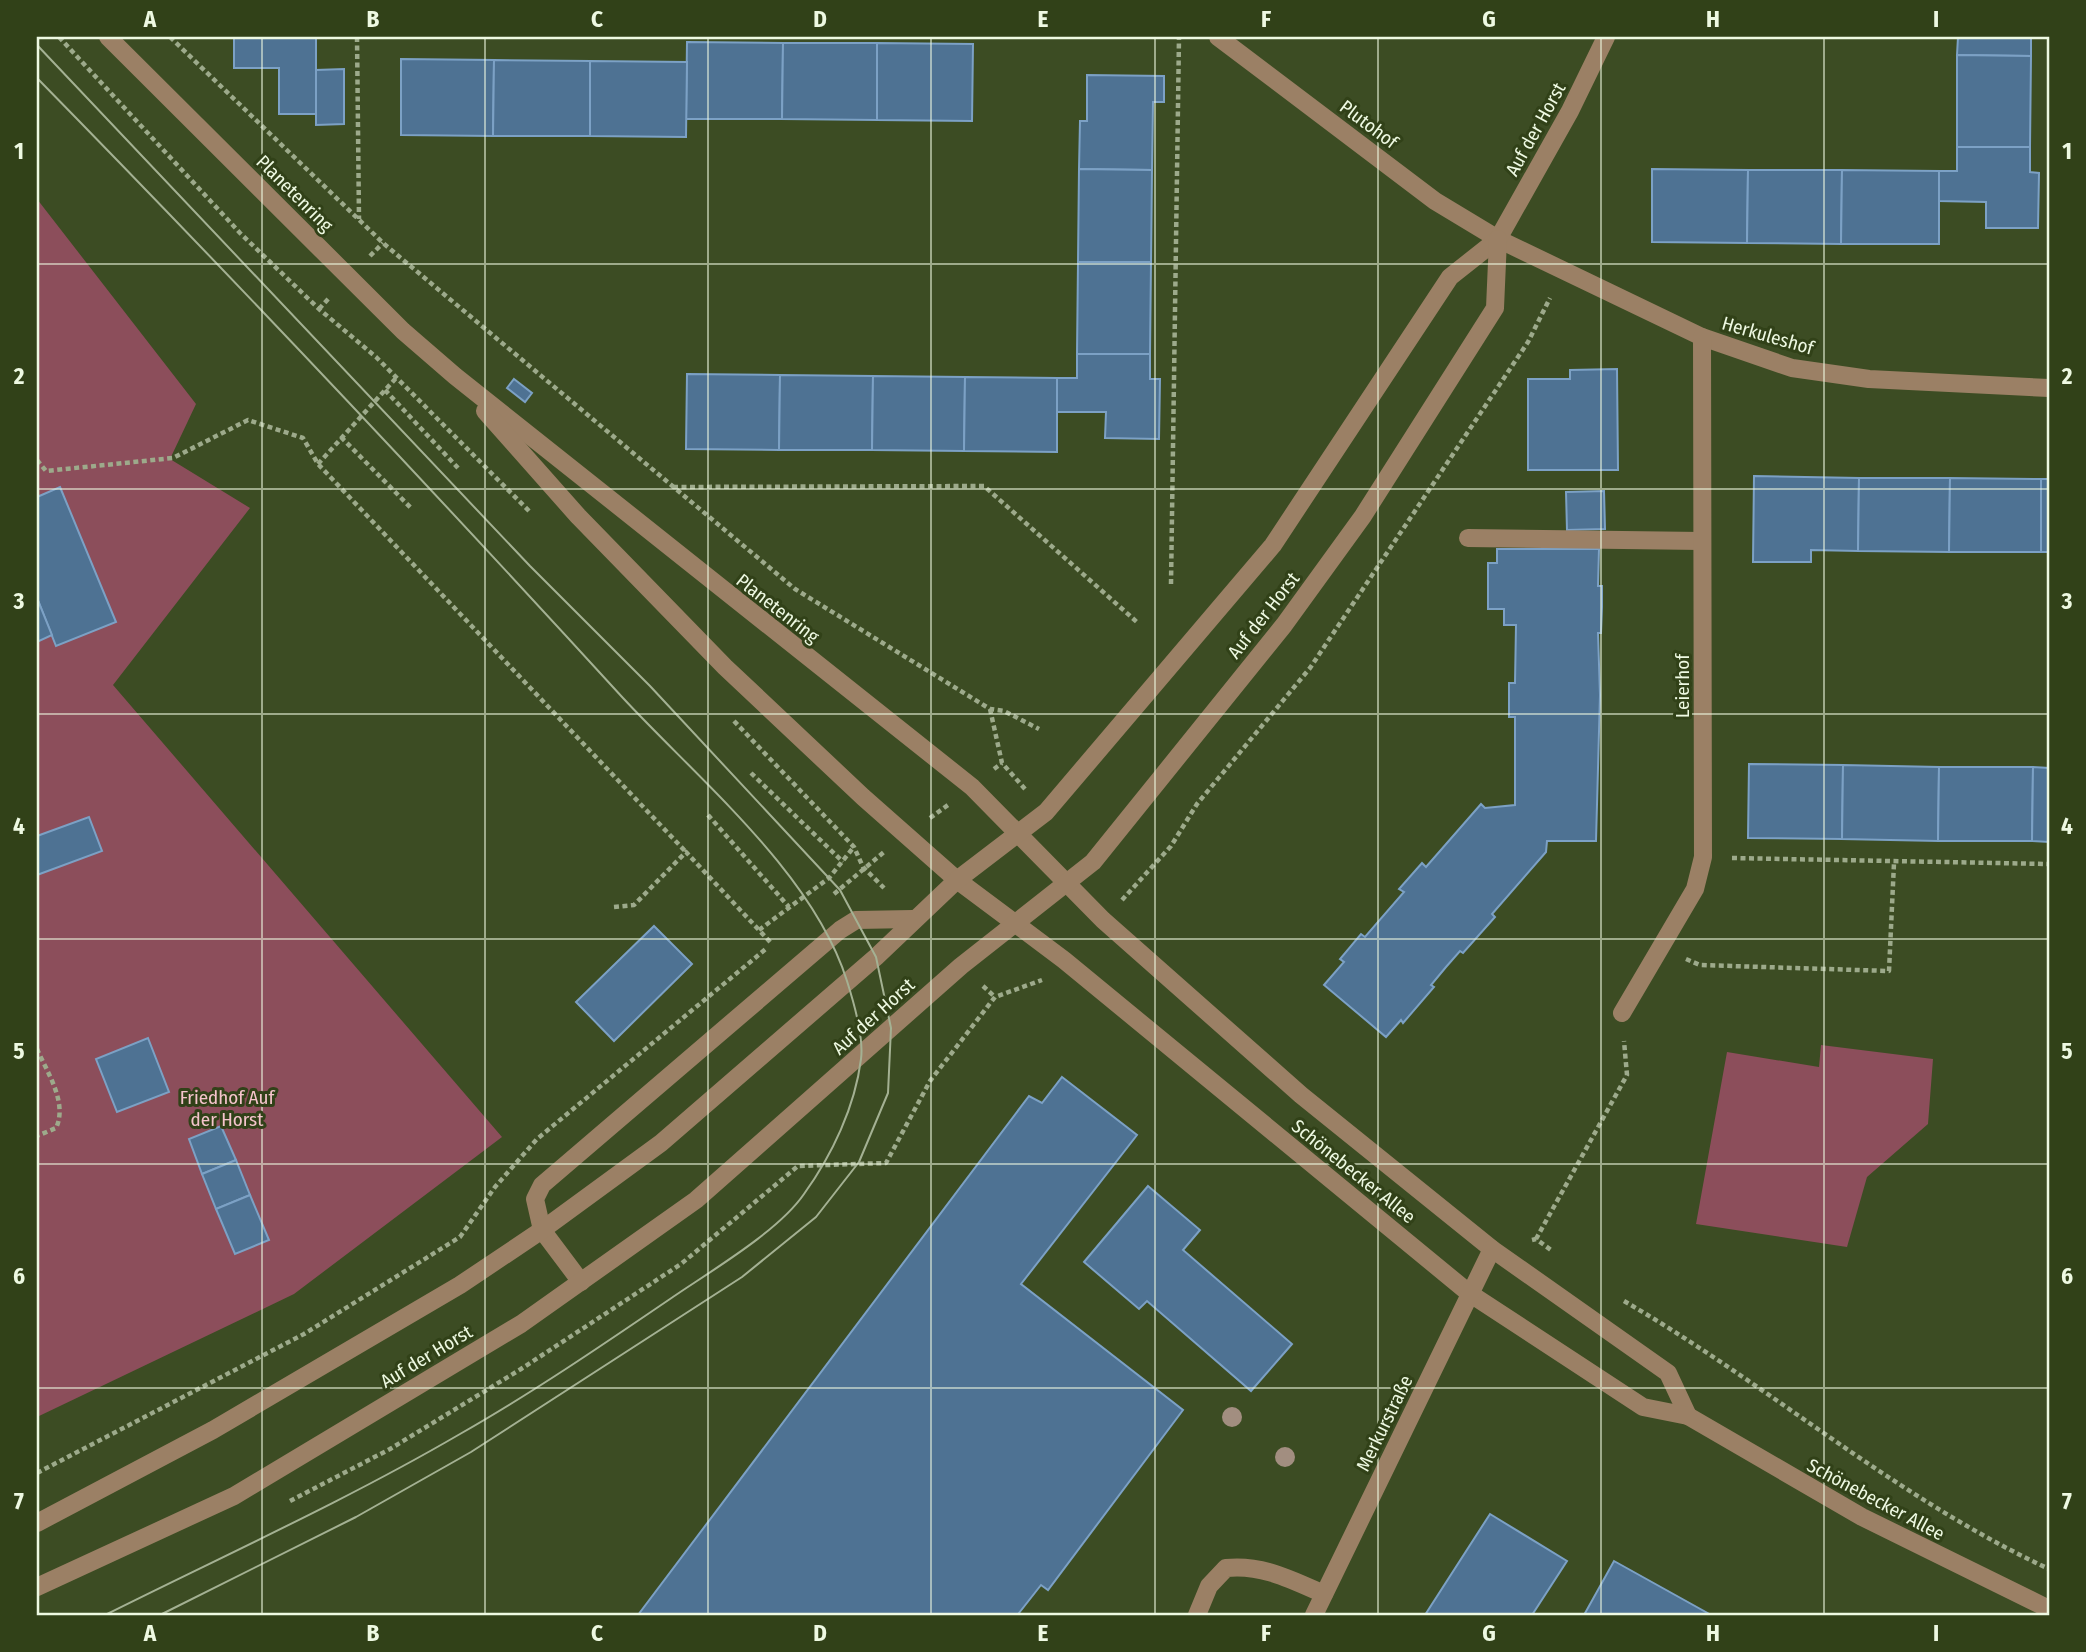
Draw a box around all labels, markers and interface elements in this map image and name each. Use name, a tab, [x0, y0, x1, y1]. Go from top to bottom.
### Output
text: A	[143, 5, 157, 33]
text: B	[367, 5, 380, 33]
text: C	[591, 5, 603, 33]
text: D	[813, 5, 827, 33]
text: E	[1038, 5, 1049, 33]
text: F	[1261, 5, 1271, 33]
text: G	[1482, 5, 1496, 33]
text: H	[1706, 5, 1720, 33]
text: I	[1933, 5, 1939, 33]
street label: Auf der Horst	[1500, 78, 1571, 180]
street label: Plutohof	[1335, 95, 1403, 154]
text: 1	[14, 137, 24, 165]
text: 1	[2062, 137, 2072, 165]
street label: Planetenring	[251, 150, 338, 237]
street label: Herkuleshof	[1719, 311, 1818, 360]
text: 2	[13, 362, 25, 390]
text: 2	[2061, 362, 2073, 390]
street label: Auf der Horst	[1223, 567, 1305, 663]
street label: Planetenring	[732, 569, 824, 648]
text: 3	[13, 587, 25, 615]
text: 3	[2061, 587, 2073, 615]
street label: Leierhof	[1671, 653, 1694, 718]
text: 4	[13, 812, 25, 840]
text: 4	[2061, 812, 2073, 840]
street label: Auf der Horst	[827, 973, 920, 1059]
text: 5	[13, 1037, 25, 1065]
text: 5	[2061, 1037, 2073, 1065]
park label: Friedhof Auf der Horst	[180, 1086, 276, 1131]
street label: Schönebecker Allee	[1287, 1114, 1420, 1228]
text: 6	[13, 1262, 25, 1290]
text: 6	[2061, 1262, 2073, 1290]
street label: Auf der Horst	[376, 1320, 477, 1393]
street label: Merkurstraße	[1351, 1372, 1418, 1475]
street label: Schönebecker Allee	[1803, 1453, 1948, 1545]
text: 7	[14, 1487, 24, 1515]
text: 7	[2062, 1487, 2072, 1515]
text: A	[143, 1619, 157, 1647]
text: B	[367, 1619, 380, 1647]
text: C	[591, 1619, 603, 1647]
text: D	[813, 1619, 827, 1647]
text: E	[1038, 1619, 1049, 1647]
text: F	[1261, 1619, 1271, 1647]
text: G	[1482, 1619, 1496, 1647]
text: H	[1706, 1619, 1720, 1647]
text: I	[1933, 1619, 1939, 1647]

